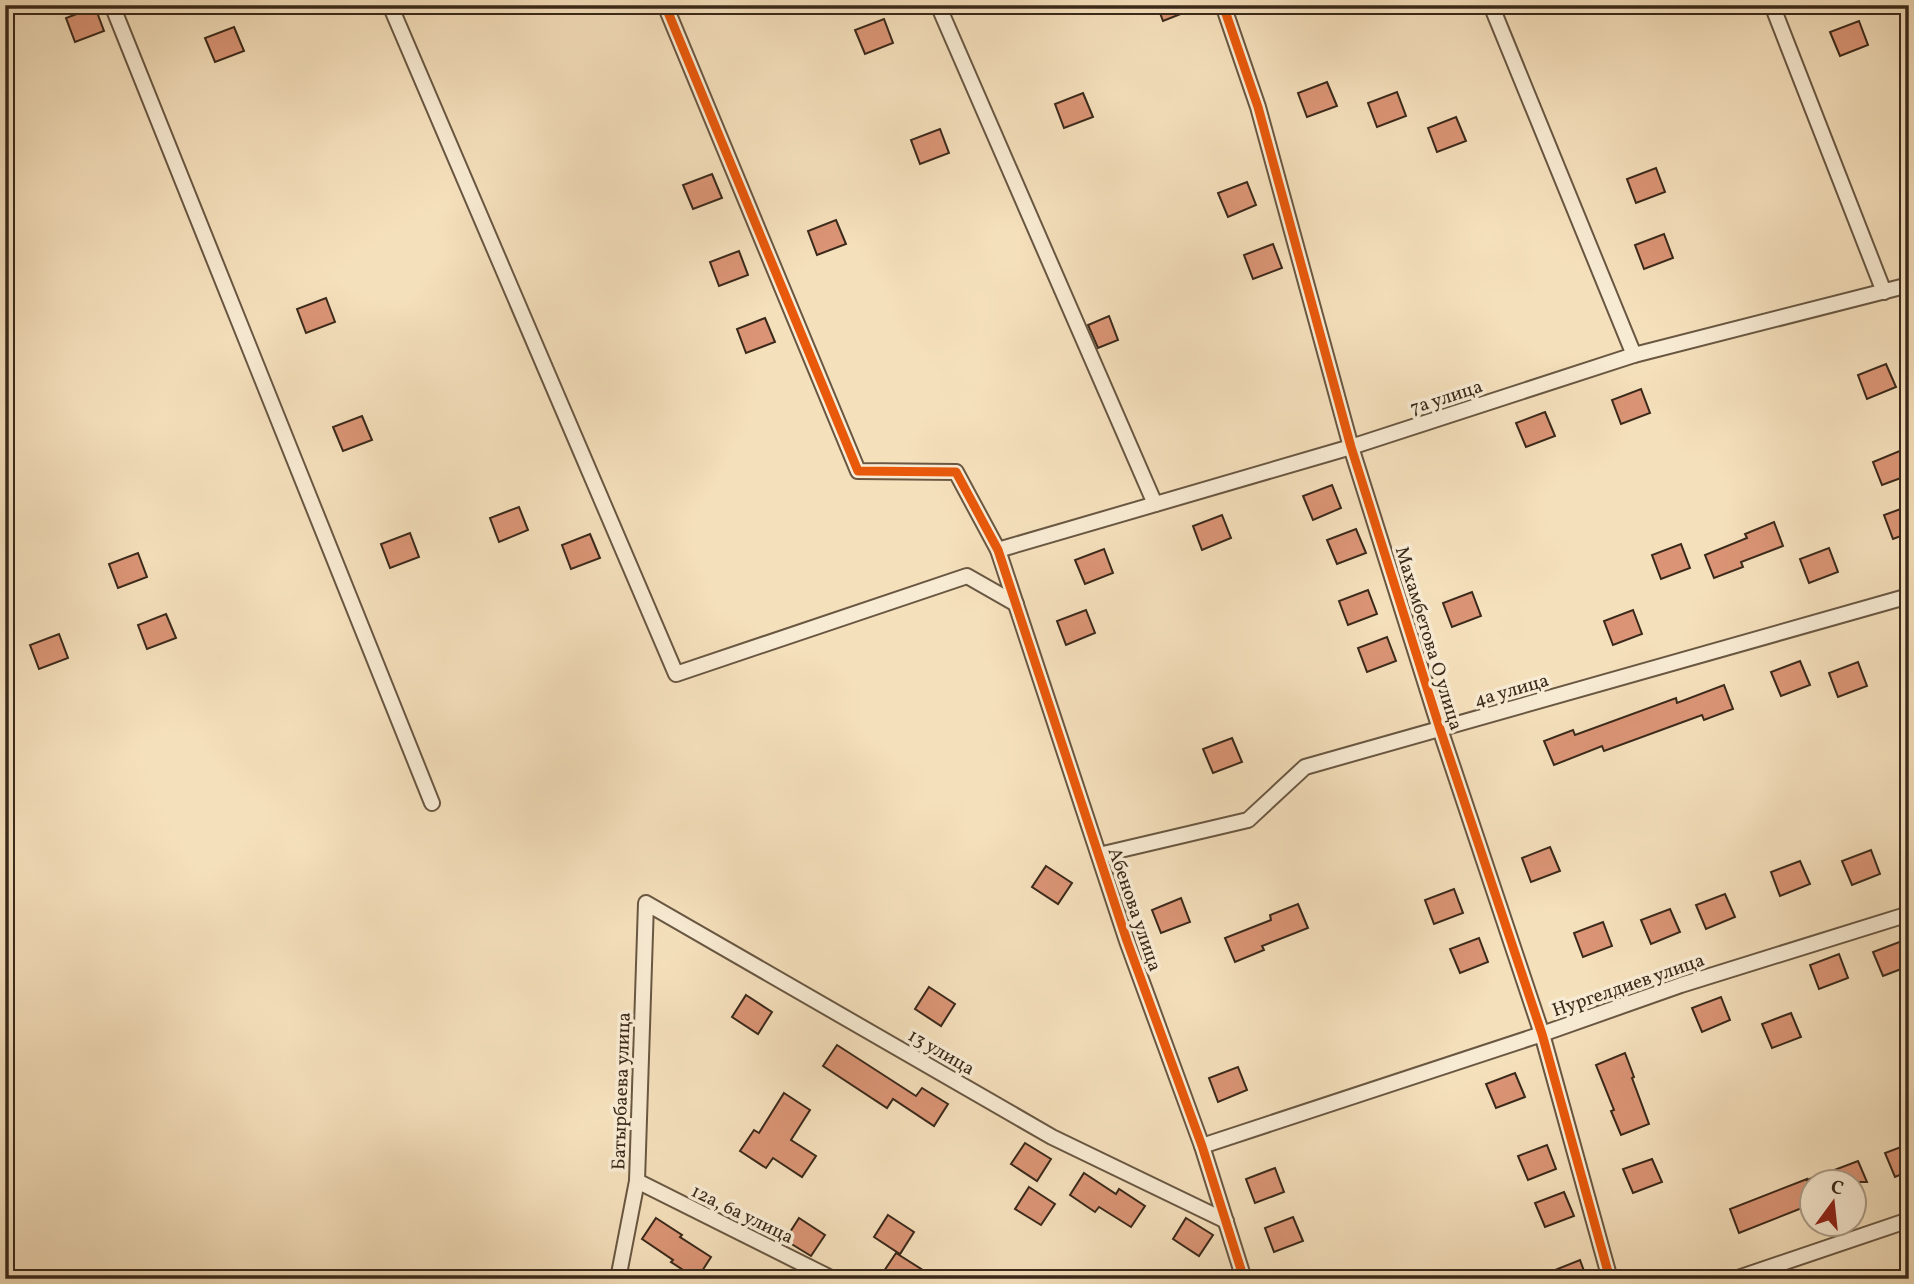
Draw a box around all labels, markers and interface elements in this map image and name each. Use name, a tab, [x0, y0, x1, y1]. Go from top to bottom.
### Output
street label: 7а улица	[1407, 374, 1486, 422]
street label: Махамбетова О улица	[1388, 544, 1468, 734]
street label: 4а улица	[1471, 668, 1552, 714]
street label: Абенова улица	[1101, 844, 1167, 975]
street label: Нургелдиев улица	[1549, 948, 1708, 1024]
street label: Батырбаева улица	[606, 1012, 638, 1170]
street label: 13 улица	[903, 1023, 979, 1082]
north arrow	[1798, 1168, 1868, 1238]
text: С	[1828, 1174, 1846, 1203]
street label: 12а, 6а улица	[687, 1179, 798, 1251]

